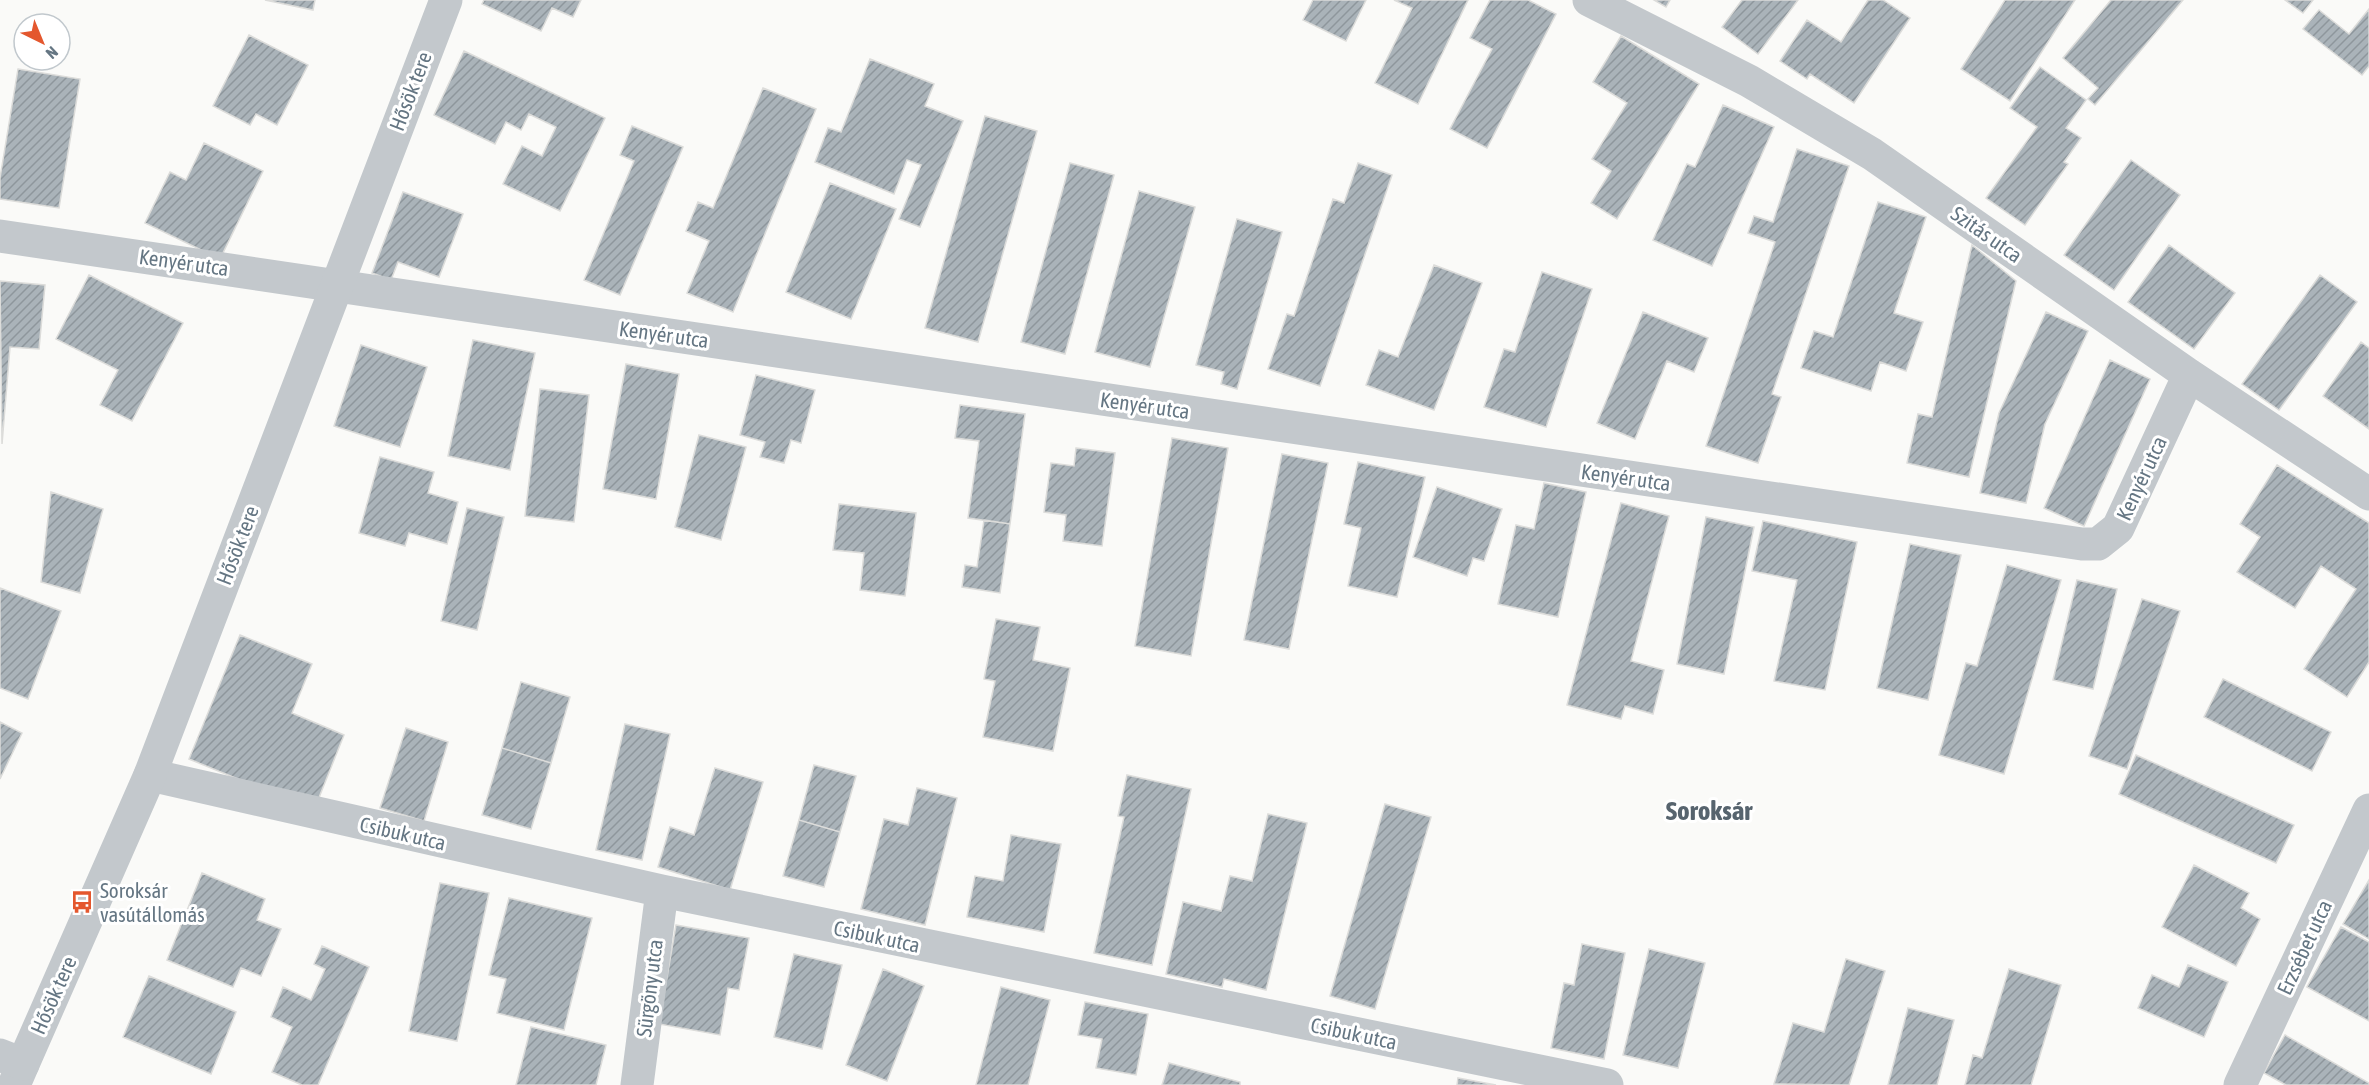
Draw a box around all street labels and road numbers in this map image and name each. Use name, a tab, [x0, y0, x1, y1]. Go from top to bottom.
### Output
street label: Hősök tere	[384, 48, 436, 134]
street label: Szitás utca	[1947, 201, 2027, 267]
street label: Kenyér utca	[138, 244, 230, 280]
street label: Kenyér utca	[618, 316, 710, 352]
street label: Kenyér utca	[1099, 387, 1191, 423]
street label: Kenyér utca	[2111, 432, 2171, 524]
street label: Kenyér utca	[1580, 459, 1672, 495]
street label: Hősök tere	[211, 502, 263, 588]
street label: Csibuk utca	[358, 811, 448, 855]
street label: Erzsébet utca	[2272, 896, 2336, 998]
street label: Csibuk utca	[832, 915, 922, 957]
street label: Sürgöny utca	[631, 938, 667, 1038]
street label: Hősök tere	[25, 952, 81, 1038]
street label: Csibuk utca	[1309, 1012, 1399, 1054]

